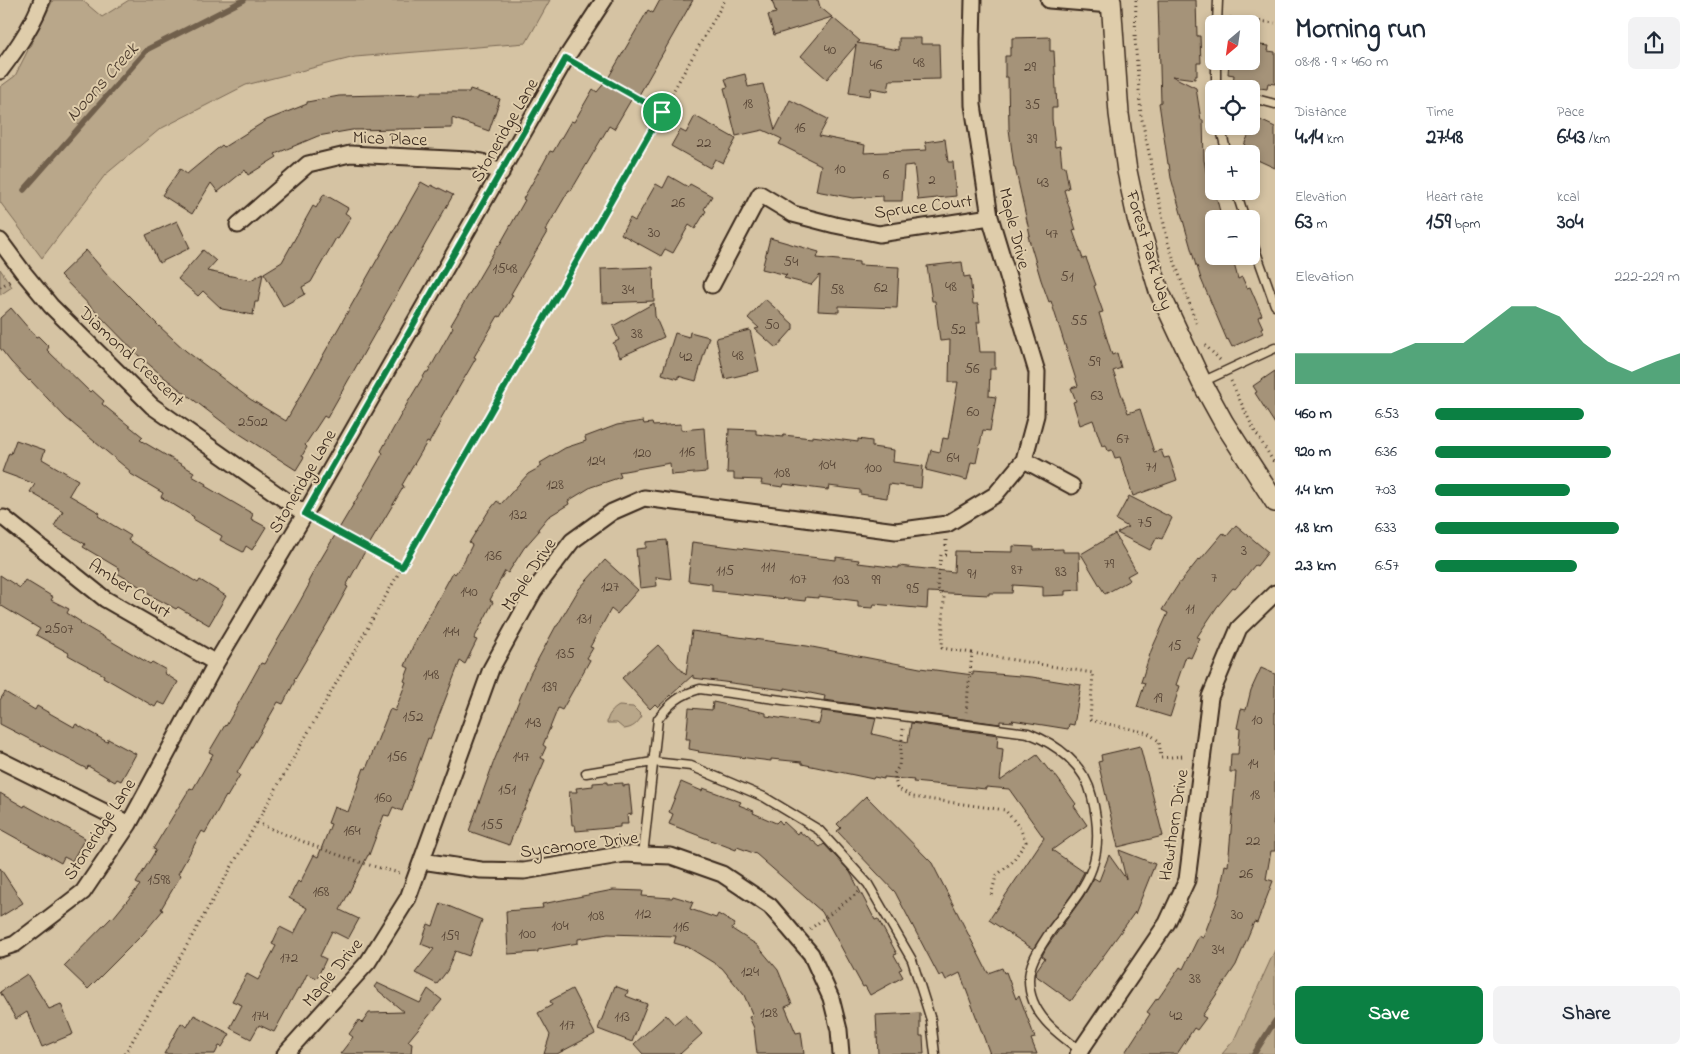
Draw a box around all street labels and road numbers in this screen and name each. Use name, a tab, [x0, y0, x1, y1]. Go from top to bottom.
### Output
street label: Stoneridge Lane	[465, 73, 548, 189]
street label: Mica Place	[352, 126, 429, 154]
street label: Maple Drive	[990, 185, 1036, 273]
street label: Forest Park Way	[1117, 187, 1179, 313]
street label: Spruce Court	[873, 189, 974, 227]
street label: Diamond Crescent	[71, 301, 189, 414]
street label: Stoneridge Lane	[263, 424, 346, 540]
street label: Maple Drive	[496, 533, 564, 617]
street label: Amber Court	[82, 553, 175, 626]
street label: Hawthorn Drive	[1153, 767, 1197, 883]
street label: Stoneridge Lane	[58, 773, 145, 887]
street label: Sycamore Drive	[519, 826, 641, 866]
street label: Maple Drive	[297, 932, 371, 1013]

